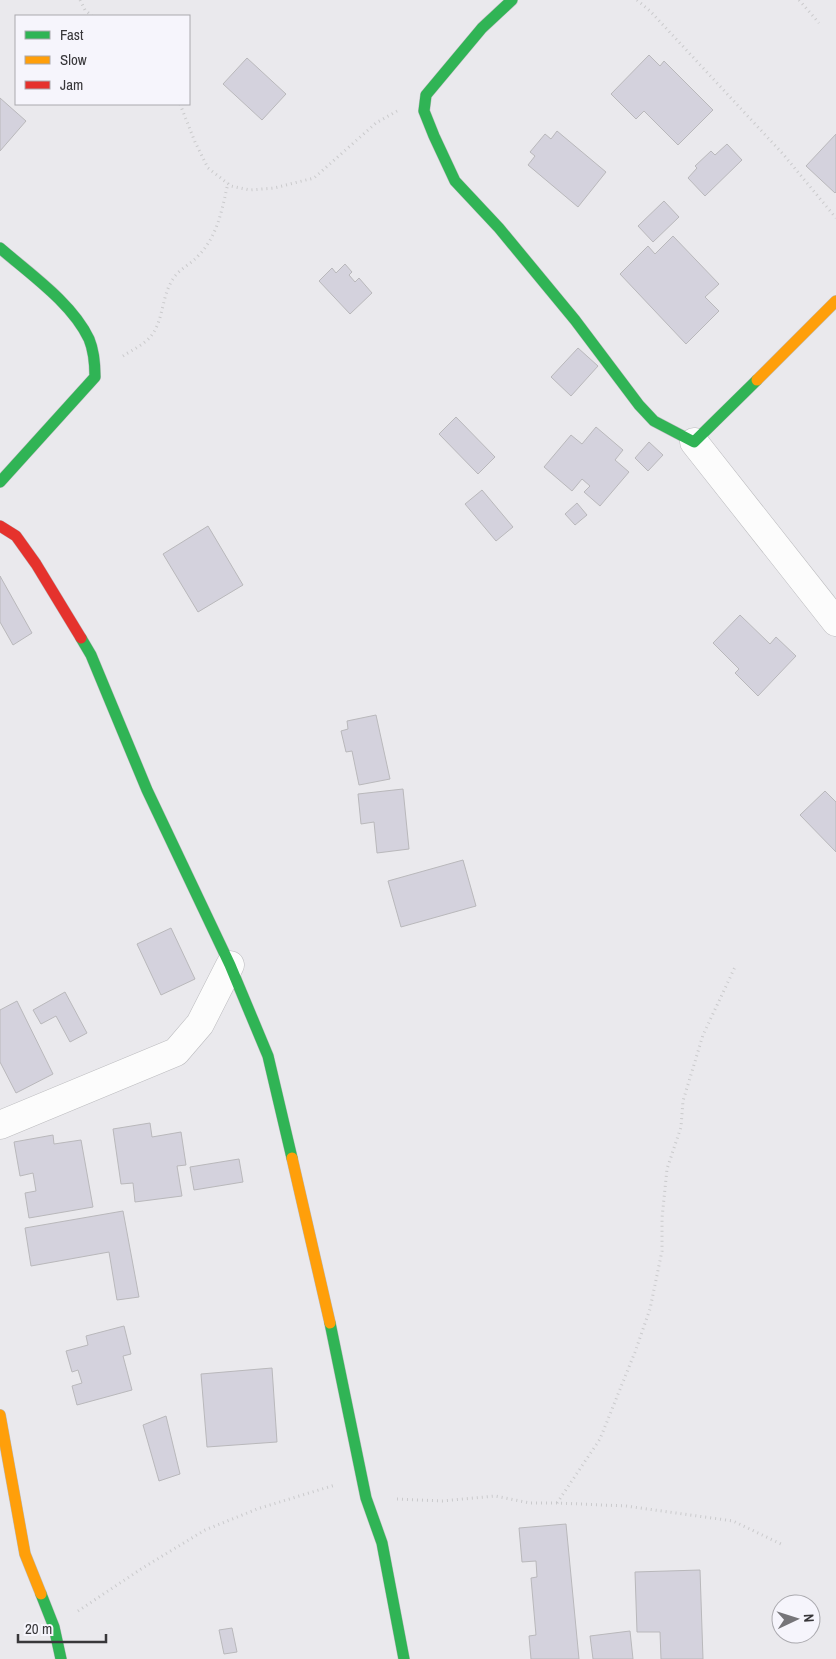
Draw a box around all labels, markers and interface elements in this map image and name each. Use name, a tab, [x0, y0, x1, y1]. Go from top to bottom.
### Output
legend	[15, 15, 190, 105]
text: Fast	[60, 24, 84, 45]
text: Slow	[60, 49, 87, 70]
text: Jam	[60, 74, 83, 95]
north arrow	[771, 1594, 821, 1644]
scale bar	[18, 1612, 105, 1644]
text: N	[800, 1613, 818, 1623]
text: 20 m	[25, 1618, 52, 1639]

